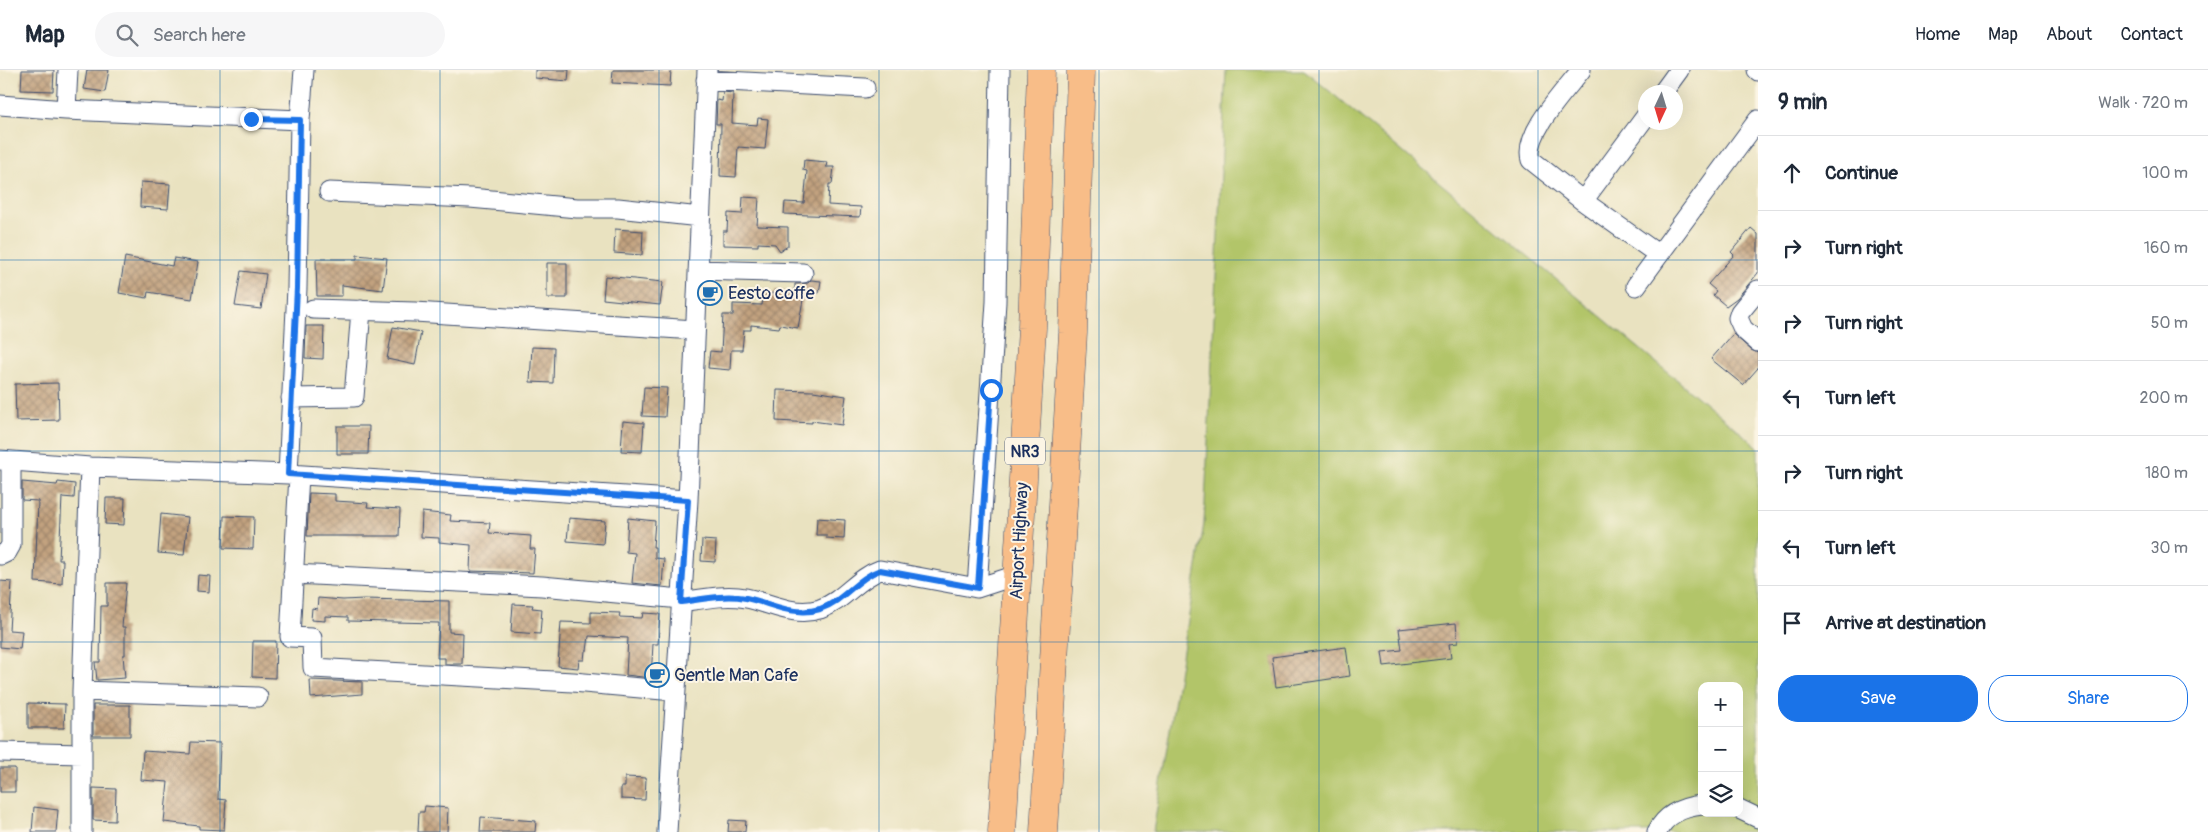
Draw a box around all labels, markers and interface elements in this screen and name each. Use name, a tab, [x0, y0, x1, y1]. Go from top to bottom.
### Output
search box	[95, 12, 445, 57]
text: Map	[25, 20, 65, 49]
icon: search	[113, 21, 141, 49]
text: Search here	[153, 23, 246, 47]
text: Home	[1915, 23, 1960, 46]
text: Map	[1988, 23, 2018, 46]
text: About	[2046, 23, 2092, 46]
text: Contact	[2120, 23, 2183, 46]
north arrow	[1638, 85, 1683, 130]
text: 9 min	[1778, 89, 1827, 116]
text: Walk · 720 m	[2098, 93, 2188, 113]
route end	[240, 108, 263, 131]
icon: ahead	[1778, 159, 1806, 187]
text: Continue	[1825, 161, 1898, 185]
text: 100 m	[2142, 163, 2188, 183]
icon: right	[1778, 234, 1806, 262]
text: Turn right	[1825, 236, 1903, 260]
text: 160 m	[2144, 238, 2188, 258]
cafe icon: Eesto coffe	[697, 280, 723, 306]
place label: Eesto coffe	[728, 282, 815, 305]
icon: right	[1778, 309, 1806, 337]
text: Turn right	[1825, 311, 1903, 335]
text: 50 m	[2151, 313, 2188, 333]
route start	[980, 379, 1003, 402]
icon: left	[1778, 384, 1806, 412]
text: Turn left	[1825, 386, 1895, 410]
text: 200 m	[2140, 388, 2188, 408]
road number: NR3	[1005, 438, 1045, 464]
icon: right	[1778, 459, 1806, 487]
text: Turn right	[1825, 461, 1903, 485]
text: 180 m	[2145, 463, 2188, 483]
street label: Airport Highway	[1005, 481, 1034, 600]
icon: left	[1778, 534, 1806, 562]
text: Turn left	[1825, 536, 1895, 560]
text: 30 m	[2150, 538, 2188, 558]
icon: arrive	[1778, 609, 1806, 637]
text: Arrive at destination	[1825, 611, 1986, 635]
cafe icon: Gentle Man Cafe	[644, 662, 670, 688]
place label: Gentle Man Cafe	[674, 664, 798, 687]
button: Save	[1778, 675, 1978, 722]
button: Share	[1988, 675, 2188, 722]
map controls	[1698, 682, 1743, 817]
button: +	[1698, 682, 1743, 727]
button: −	[1698, 727, 1743, 772]
button: layers	[1698, 772, 1743, 817]

